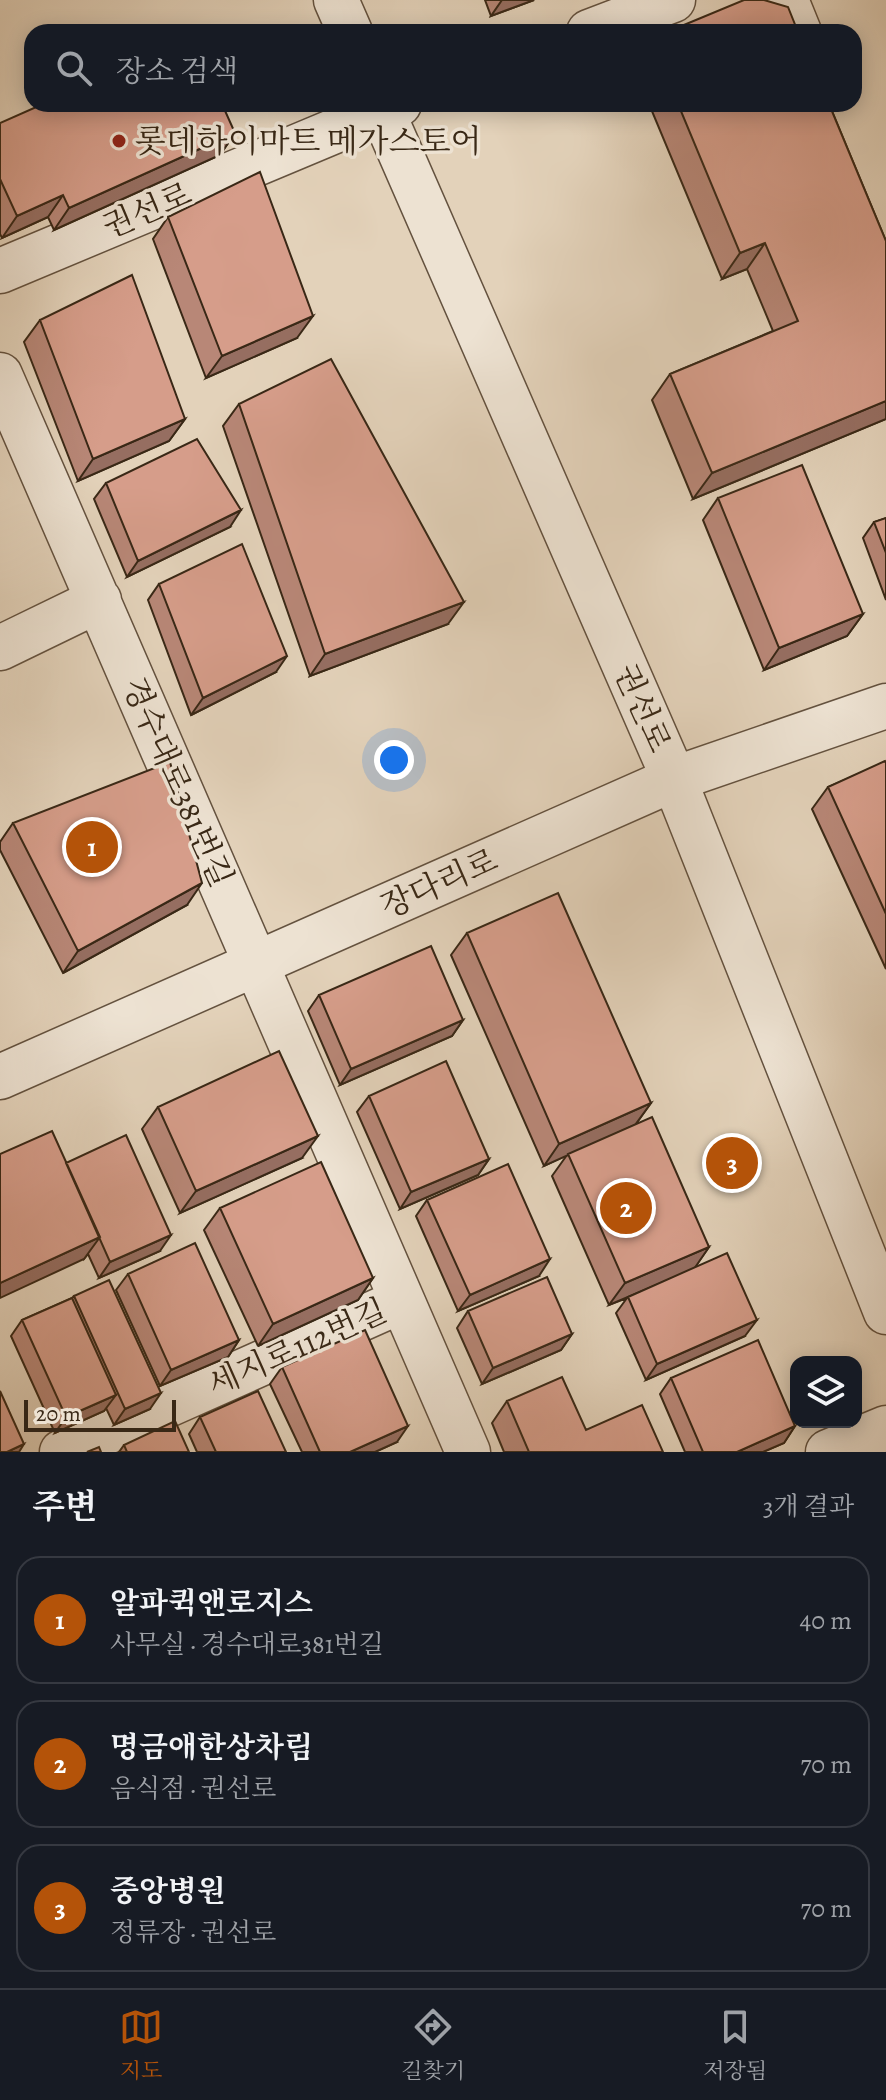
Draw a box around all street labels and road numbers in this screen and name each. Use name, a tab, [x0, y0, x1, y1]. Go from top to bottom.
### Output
street label: 권선로	[96, 172, 198, 248]
street label: 권선로	[604, 657, 682, 759]
street label: 경수대로381번길	[112, 670, 244, 894]
street label: 장다리로	[374, 838, 505, 928]
street label: 세지로112번길	[201, 1288, 393, 1406]

